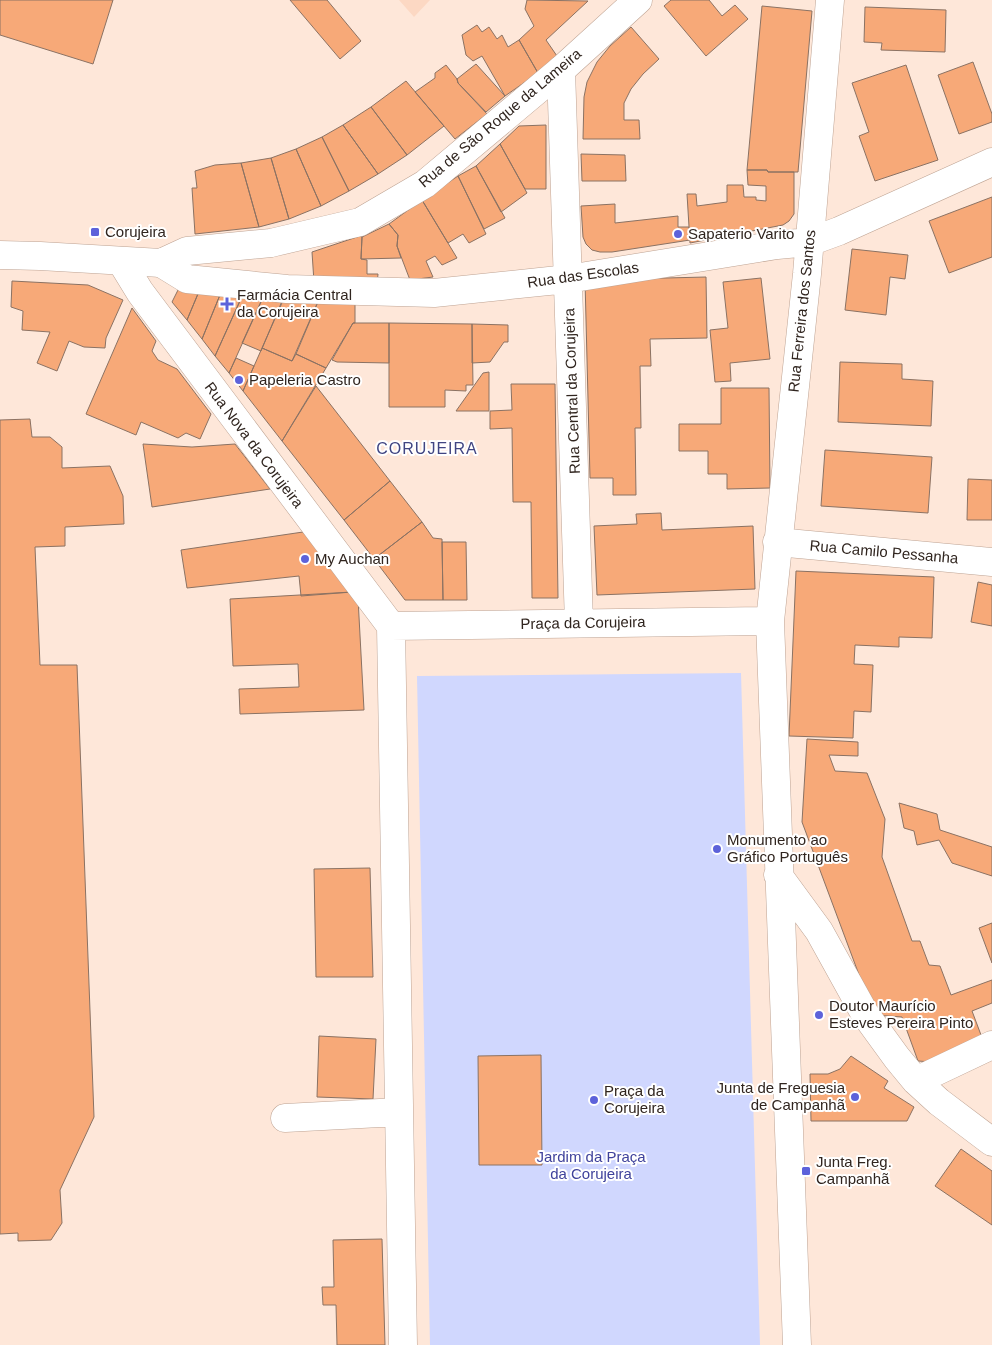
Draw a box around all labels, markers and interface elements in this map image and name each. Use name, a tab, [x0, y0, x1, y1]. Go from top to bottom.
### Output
street label: Rua de São Roque da Lameira	[415, 44, 585, 191]
place label: Corujeira	[105, 223, 167, 240]
place label: Sapaterio Varito	[688, 225, 794, 242]
marker: Corujeira	[89, 226, 101, 238]
marker: Sapaterio Varito	[672, 228, 684, 240]
street label: Rua Ferreira dos Santos	[785, 229, 818, 393]
street label: Rua das Escolas	[526, 258, 640, 291]
place label: Farmácia Central da Corujeira	[237, 286, 352, 320]
marker: Farmácia Central da Corujeira	[221, 298, 233, 310]
street label: Rua Central da Corujeira	[560, 307, 583, 474]
place label: Papeleria Castro	[249, 371, 361, 388]
marker: Papeleria Castro	[233, 374, 245, 386]
street label: Rua Nova da Corujeira	[202, 379, 307, 511]
district label: CORUJEIRA	[376, 440, 478, 457]
street label: Rua Camilo Pessanha	[809, 537, 960, 567]
place label: My Auchan	[315, 550, 389, 567]
marker: My Auchan	[299, 553, 311, 565]
street label: Praça da Corujeira	[520, 613, 646, 632]
place label: Monumento ao Gráfico Português	[727, 831, 848, 865]
marker: Monumento ao Gráfico Português	[711, 843, 723, 855]
place label: Doutor Maurício Esteves Pereira Pinto	[829, 997, 973, 1031]
marker: Doutor Maurício Esteves Pereira Pinto	[813, 1009, 825, 1021]
place label: Junta de Freguesia de Campanhã	[717, 1079, 846, 1113]
place label: Praça da Corujeira	[604, 1082, 666, 1116]
marker: Junta de Freguesia de Campanhã	[849, 1091, 861, 1103]
marker: Praça da Corujeira	[588, 1094, 600, 1106]
park label: Jardim da Praça da Corujeira	[536, 1148, 646, 1182]
place label: Junta Freg. Campanhã	[816, 1153, 892, 1187]
marker: Junta Freg. Campanhã	[800, 1165, 812, 1177]

